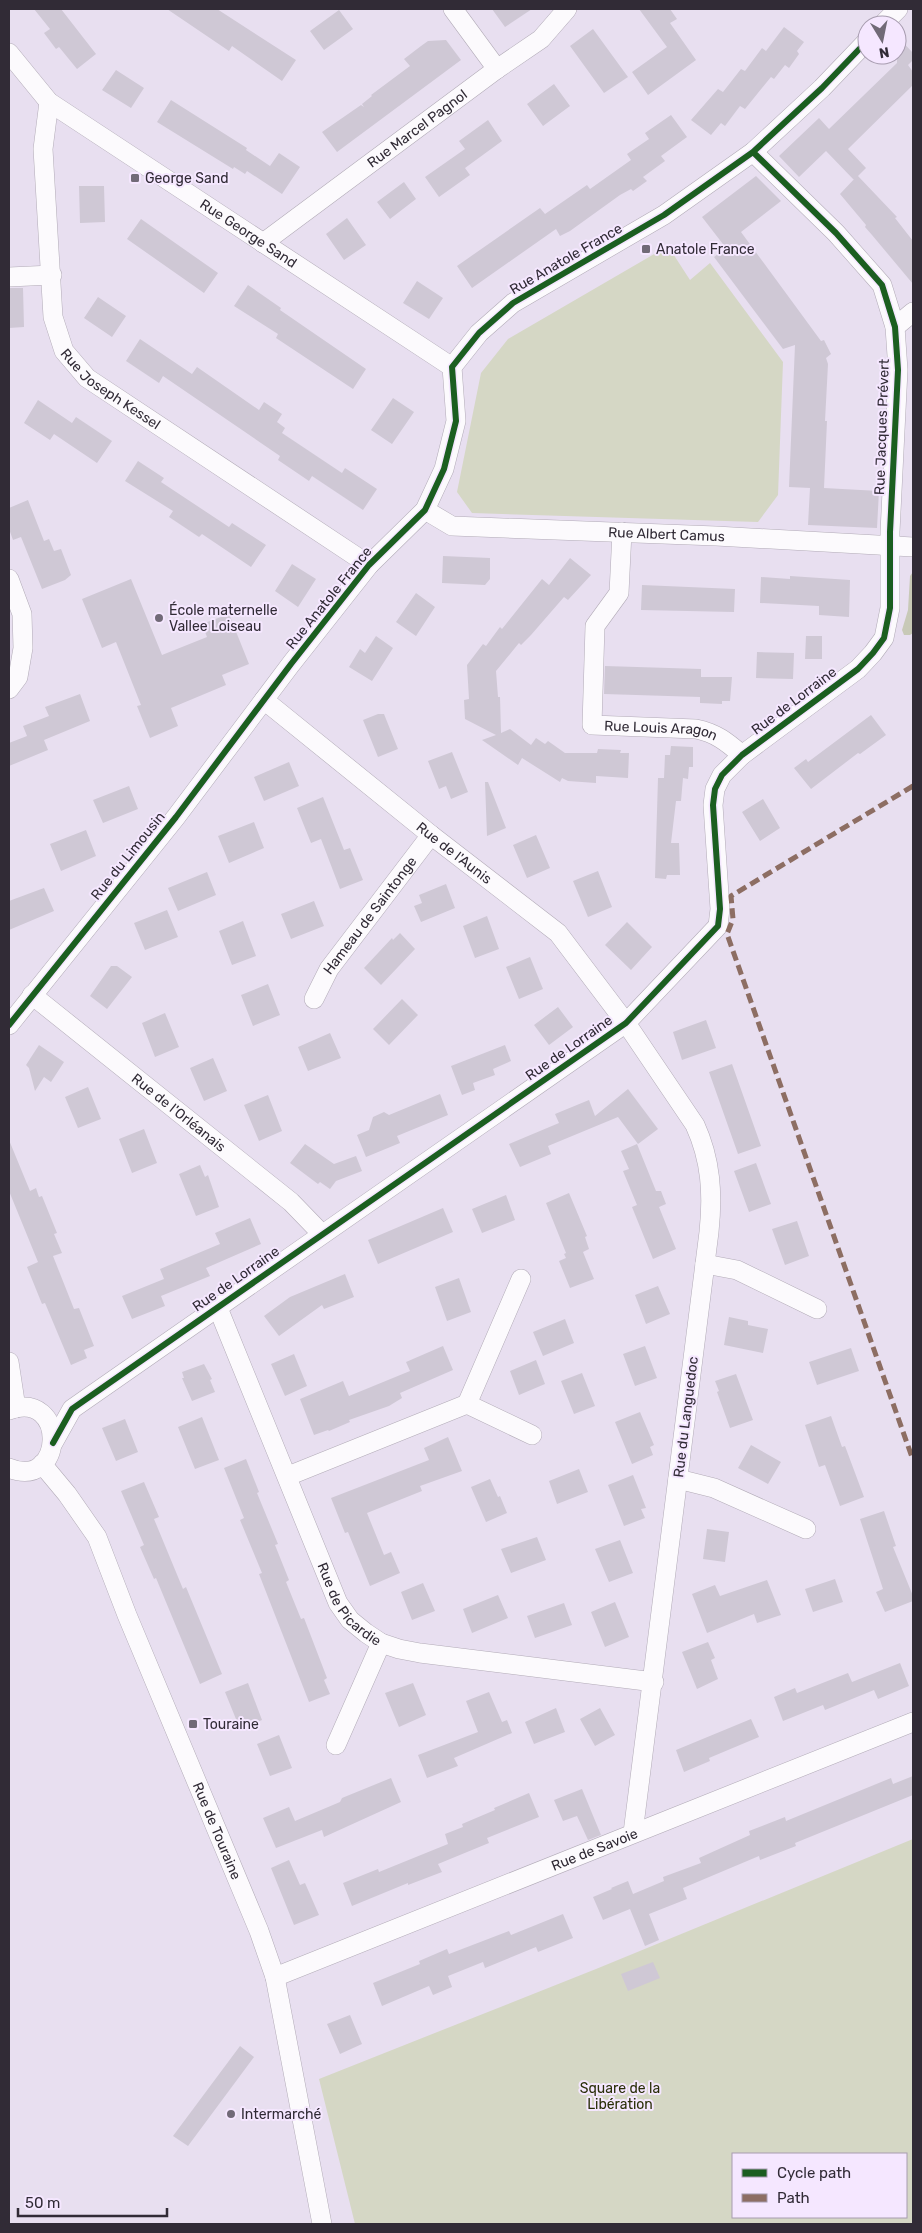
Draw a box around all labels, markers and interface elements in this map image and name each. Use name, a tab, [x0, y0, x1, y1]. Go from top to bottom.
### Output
north arrow	[857, 15, 907, 65]
text: N	[878, 43, 891, 62]
street label: Rue Marcel Pagnol	[364, 86, 470, 171]
place label: George Sand	[145, 170, 228, 187]
marker: George Sand	[129, 172, 141, 184]
street label: Rue George Sand	[197, 195, 300, 271]
street label: Rue Anatole France	[507, 220, 625, 298]
place label: Anatole France	[656, 241, 755, 258]
marker: Anatole France	[640, 243, 652, 255]
street label: Rue Joseph Kessel	[57, 345, 164, 433]
street label: Rue Jacques Prévert	[871, 358, 893, 495]
street label: Rue Albert Camus	[608, 523, 725, 545]
street label: Rue Anatole France	[282, 543, 376, 653]
place label: École maternelle Vallee Loiseau	[169, 601, 278, 635]
marker: École maternelle Vallee Loiseau	[153, 612, 165, 624]
street label: Rue de Lorraine	[748, 663, 840, 739]
street label: Rue Louis Aragon	[604, 717, 720, 744]
street label: Rue du Limousin	[87, 809, 169, 903]
street label: Rue de l'Aunis	[413, 818, 495, 887]
street label: Hameau de Saintonge	[320, 853, 420, 978]
street label: Rue de Lorraine	[522, 1012, 616, 1084]
street label: Rue de l'Orléanais	[128, 1070, 229, 1155]
street label: Rue de Lorraine	[189, 1243, 283, 1315]
street label: Rue du Languedoc	[670, 1355, 702, 1479]
street label: Rue de Picardie	[314, 1560, 385, 1649]
place label: Touraine	[203, 1716, 259, 1733]
marker: Touraine	[187, 1718, 199, 1730]
street label: Rue de Touraine	[189, 1780, 245, 1882]
street label: Rue de Savoie	[549, 1824, 640, 1874]
park label: Square de la Libération	[580, 2080, 660, 2113]
place label: Intermarché	[241, 2106, 321, 2123]
marker: Intermarché	[225, 2108, 237, 2120]
legend	[732, 2153, 907, 2218]
text: Cycle path	[777, 2164, 851, 2182]
scale bar	[18, 2186, 166, 2218]
text: Path	[777, 2189, 810, 2207]
text: 50 m	[25, 2194, 60, 2212]

